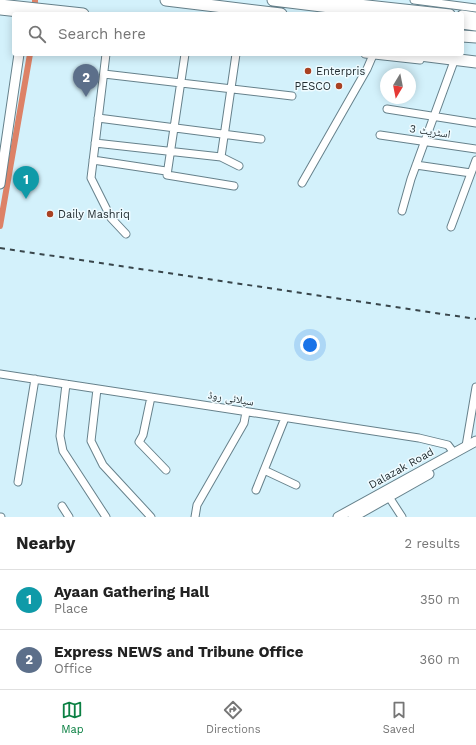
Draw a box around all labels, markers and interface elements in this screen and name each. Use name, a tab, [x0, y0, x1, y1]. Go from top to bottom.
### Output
search box	[12, 12, 464, 56]
icon: search	[26, 23, 48, 45]
text: Search here	[58, 25, 146, 43]
pin: 2	[73, 64, 99, 97]
place label: Enterpris	[316, 65, 366, 78]
marker: Enterpris	[303, 66, 313, 76]
north arrow	[380, 68, 416, 104]
place label: PESCO	[294, 80, 331, 93]
marker: PESCO	[334, 81, 344, 91]
street label: اسٹریٹ 3	[409, 122, 451, 141]
pin: 1	[13, 166, 39, 199]
place label: Daily Mashriq	[58, 208, 130, 221]
marker: Daily Mashriq	[45, 209, 55, 219]
your location	[300, 335, 320, 355]
street label: سپلائی روڈ	[207, 388, 255, 409]
street label: Dalazak Road	[366, 445, 436, 492]
text: Nearby	[16, 533, 75, 553]
text: 2 results	[405, 536, 460, 551]
text: Ayaan Gathering Hall	[54, 583, 209, 601]
text: 1	[26, 592, 32, 607]
text: 350 m	[420, 592, 460, 607]
text: Place	[54, 601, 88, 616]
text: Express NEWS and Tribune Office	[54, 643, 303, 661]
text: 2	[25, 652, 33, 667]
text: 360 m	[420, 652, 460, 667]
text: Office	[54, 661, 92, 676]
tab: Map	[61, 699, 84, 736]
tab: Directions	[206, 699, 260, 736]
tab: Saved	[383, 699, 415, 736]

